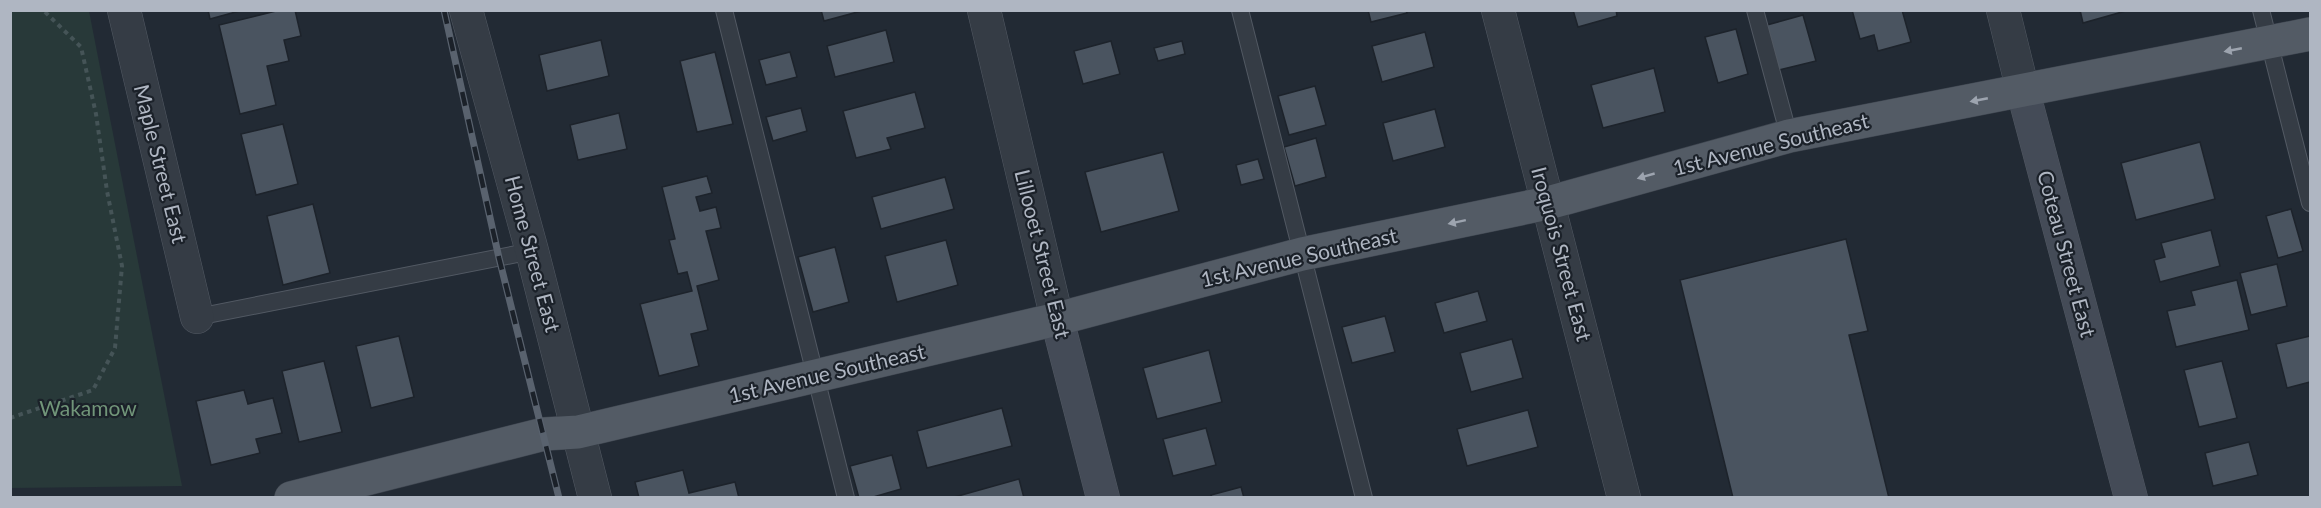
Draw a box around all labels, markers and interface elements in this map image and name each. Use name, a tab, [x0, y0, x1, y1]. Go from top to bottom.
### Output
one-way arrow	[2223, 46, 2242, 55]
street label: Maple Street East	[130, 82, 193, 246]
one-way arrow	[1970, 96, 1989, 105]
street label: 1st Avenue Southeast	[1670, 107, 1871, 180]
street label: Iroquois Street East	[1527, 164, 1598, 344]
street label: Lillooet Street East	[1010, 167, 1077, 341]
street label: Coteau Street East	[2033, 168, 2102, 340]
one-way arrow	[1637, 172, 1655, 181]
street label: Home Street East	[501, 173, 566, 335]
one-way arrow	[1447, 218, 1466, 227]
street label: 1st Avenue Southeast	[1198, 222, 1400, 291]
street label: 1st Avenue Southeast	[726, 338, 928, 407]
park label: Wakamow	[39, 395, 137, 420]

